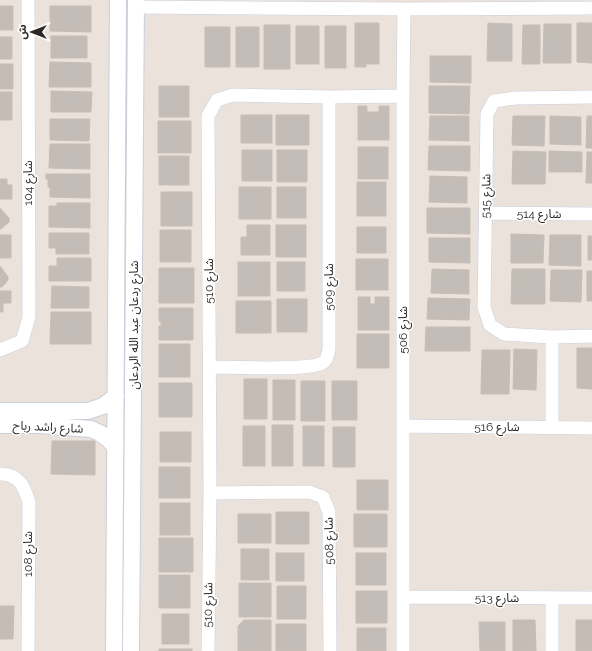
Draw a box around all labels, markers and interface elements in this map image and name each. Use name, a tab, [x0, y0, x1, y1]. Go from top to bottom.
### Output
north arrow	[12, 12, 52, 52]
text: ش	[16, 24, 29, 40]
street label: شارع 104	[21, 160, 37, 206]
street label: شارع 515	[479, 174, 495, 218]
street label: شارع 514	[517, 207, 561, 223]
street label: شارع 510	[202, 258, 218, 304]
street label: شارع ردعان عبد الله الردعان	[127, 261, 143, 389]
street label: شارع 509	[322, 263, 338, 311]
street label: شارع 506	[396, 306, 412, 354]
street label: شارع راشد رباح	[12, 418, 84, 438]
street label: شارع 516	[474, 420, 520, 436]
street label: شارع 508	[322, 517, 338, 565]
street label: شارع 108	[21, 531, 37, 577]
street label: شارع 510	[201, 582, 217, 628]
street label: شارع 513	[475, 591, 519, 607]

